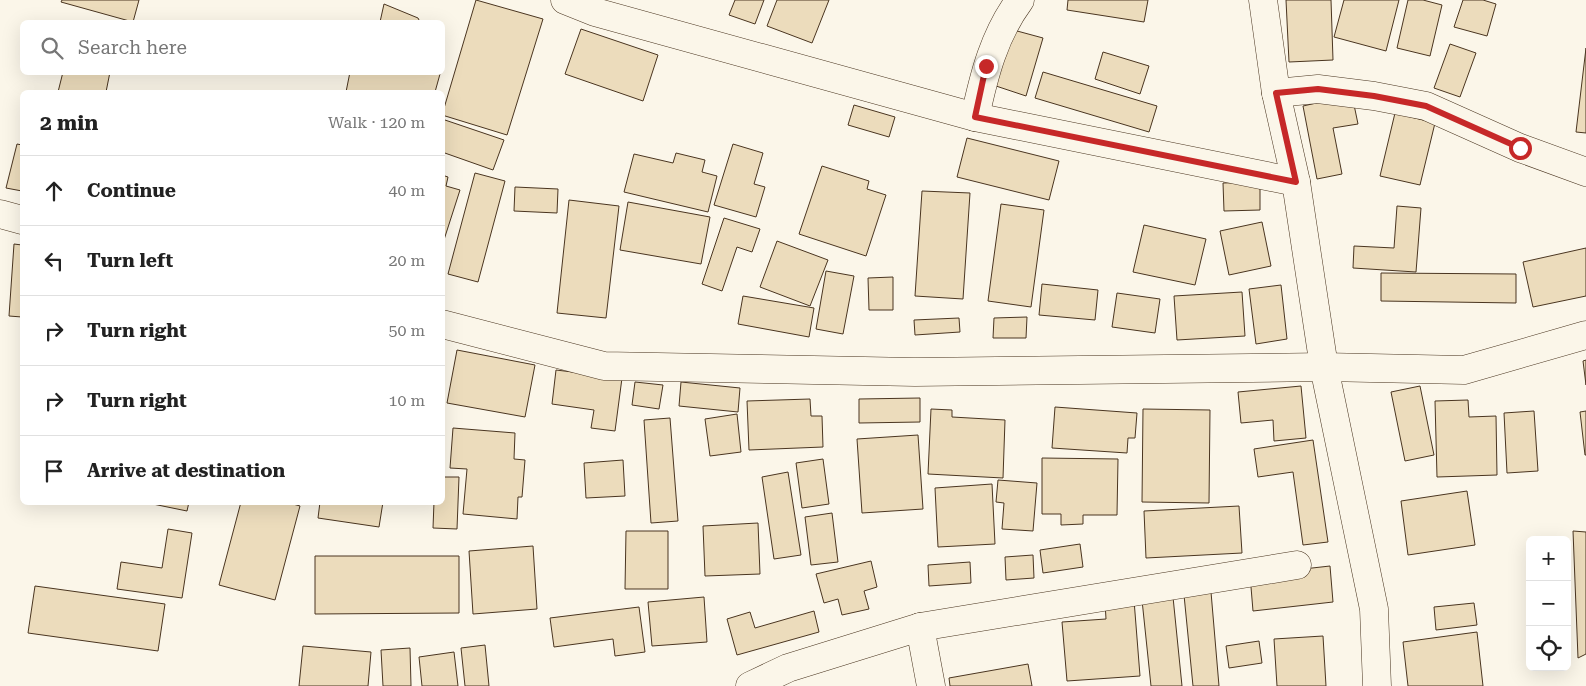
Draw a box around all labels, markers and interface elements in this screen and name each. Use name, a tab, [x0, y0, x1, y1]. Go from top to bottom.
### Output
search box	[20, 20, 445, 75]
icon: search	[38, 34, 66, 62]
text: Search here	[78, 36, 187, 59]
route end	[975, 55, 998, 78]
text: 2 min	[40, 111, 98, 135]
text: Walk · 120 m	[328, 113, 425, 132]
route start	[1509, 137, 1532, 160]
icon: ahead	[40, 177, 68, 205]
text: Continue	[87, 179, 176, 202]
text: 40 m	[388, 181, 425, 200]
icon: left	[40, 247, 68, 275]
text: Turn left	[87, 249, 173, 272]
text: 20 m	[388, 251, 425, 270]
icon: right	[40, 317, 68, 345]
text: Turn right	[87, 319, 187, 342]
text: 50 m	[388, 321, 425, 340]
icon: right	[40, 387, 68, 415]
text: Turn right	[87, 389, 187, 412]
text: 10 m	[388, 391, 425, 410]
icon: arrive	[40, 457, 68, 485]
text: Arrive at destination	[87, 459, 285, 482]
map controls	[1526, 536, 1571, 671]
button: +	[1526, 536, 1571, 581]
button: −	[1526, 581, 1571, 626]
button: locate	[1526, 626, 1571, 671]

